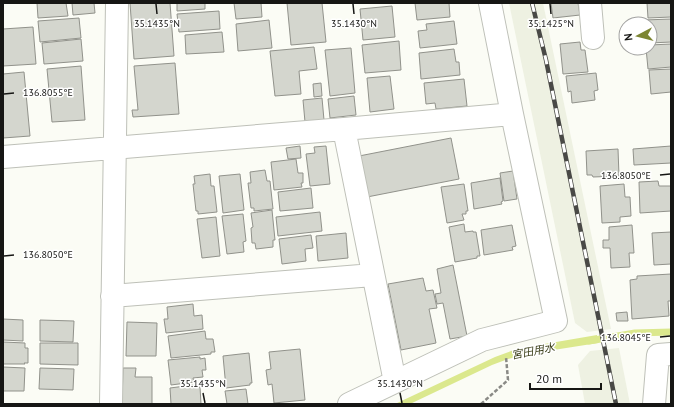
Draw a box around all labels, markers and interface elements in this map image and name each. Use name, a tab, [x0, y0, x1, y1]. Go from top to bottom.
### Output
north arrow	[618, 16, 658, 56]
text: 35.1435°N	[134, 17, 180, 30]
text: 35.1430°N	[331, 17, 377, 30]
text: 35.1425°N	[528, 17, 574, 30]
text: N	[621, 33, 635, 42]
text: 136.8055°E	[23, 86, 73, 99]
text: 136.8050°E	[601, 169, 651, 182]
text: 136.8050°E	[23, 248, 73, 261]
text: 136.8045°E	[601, 331, 651, 344]
water label: 宮田用水	[510, 340, 557, 362]
scale bar	[530, 365, 601, 391]
text: 20 m	[536, 371, 562, 386]
text: 35.1435°N	[180, 377, 226, 390]
text: 35.1430°N	[377, 377, 423, 390]

